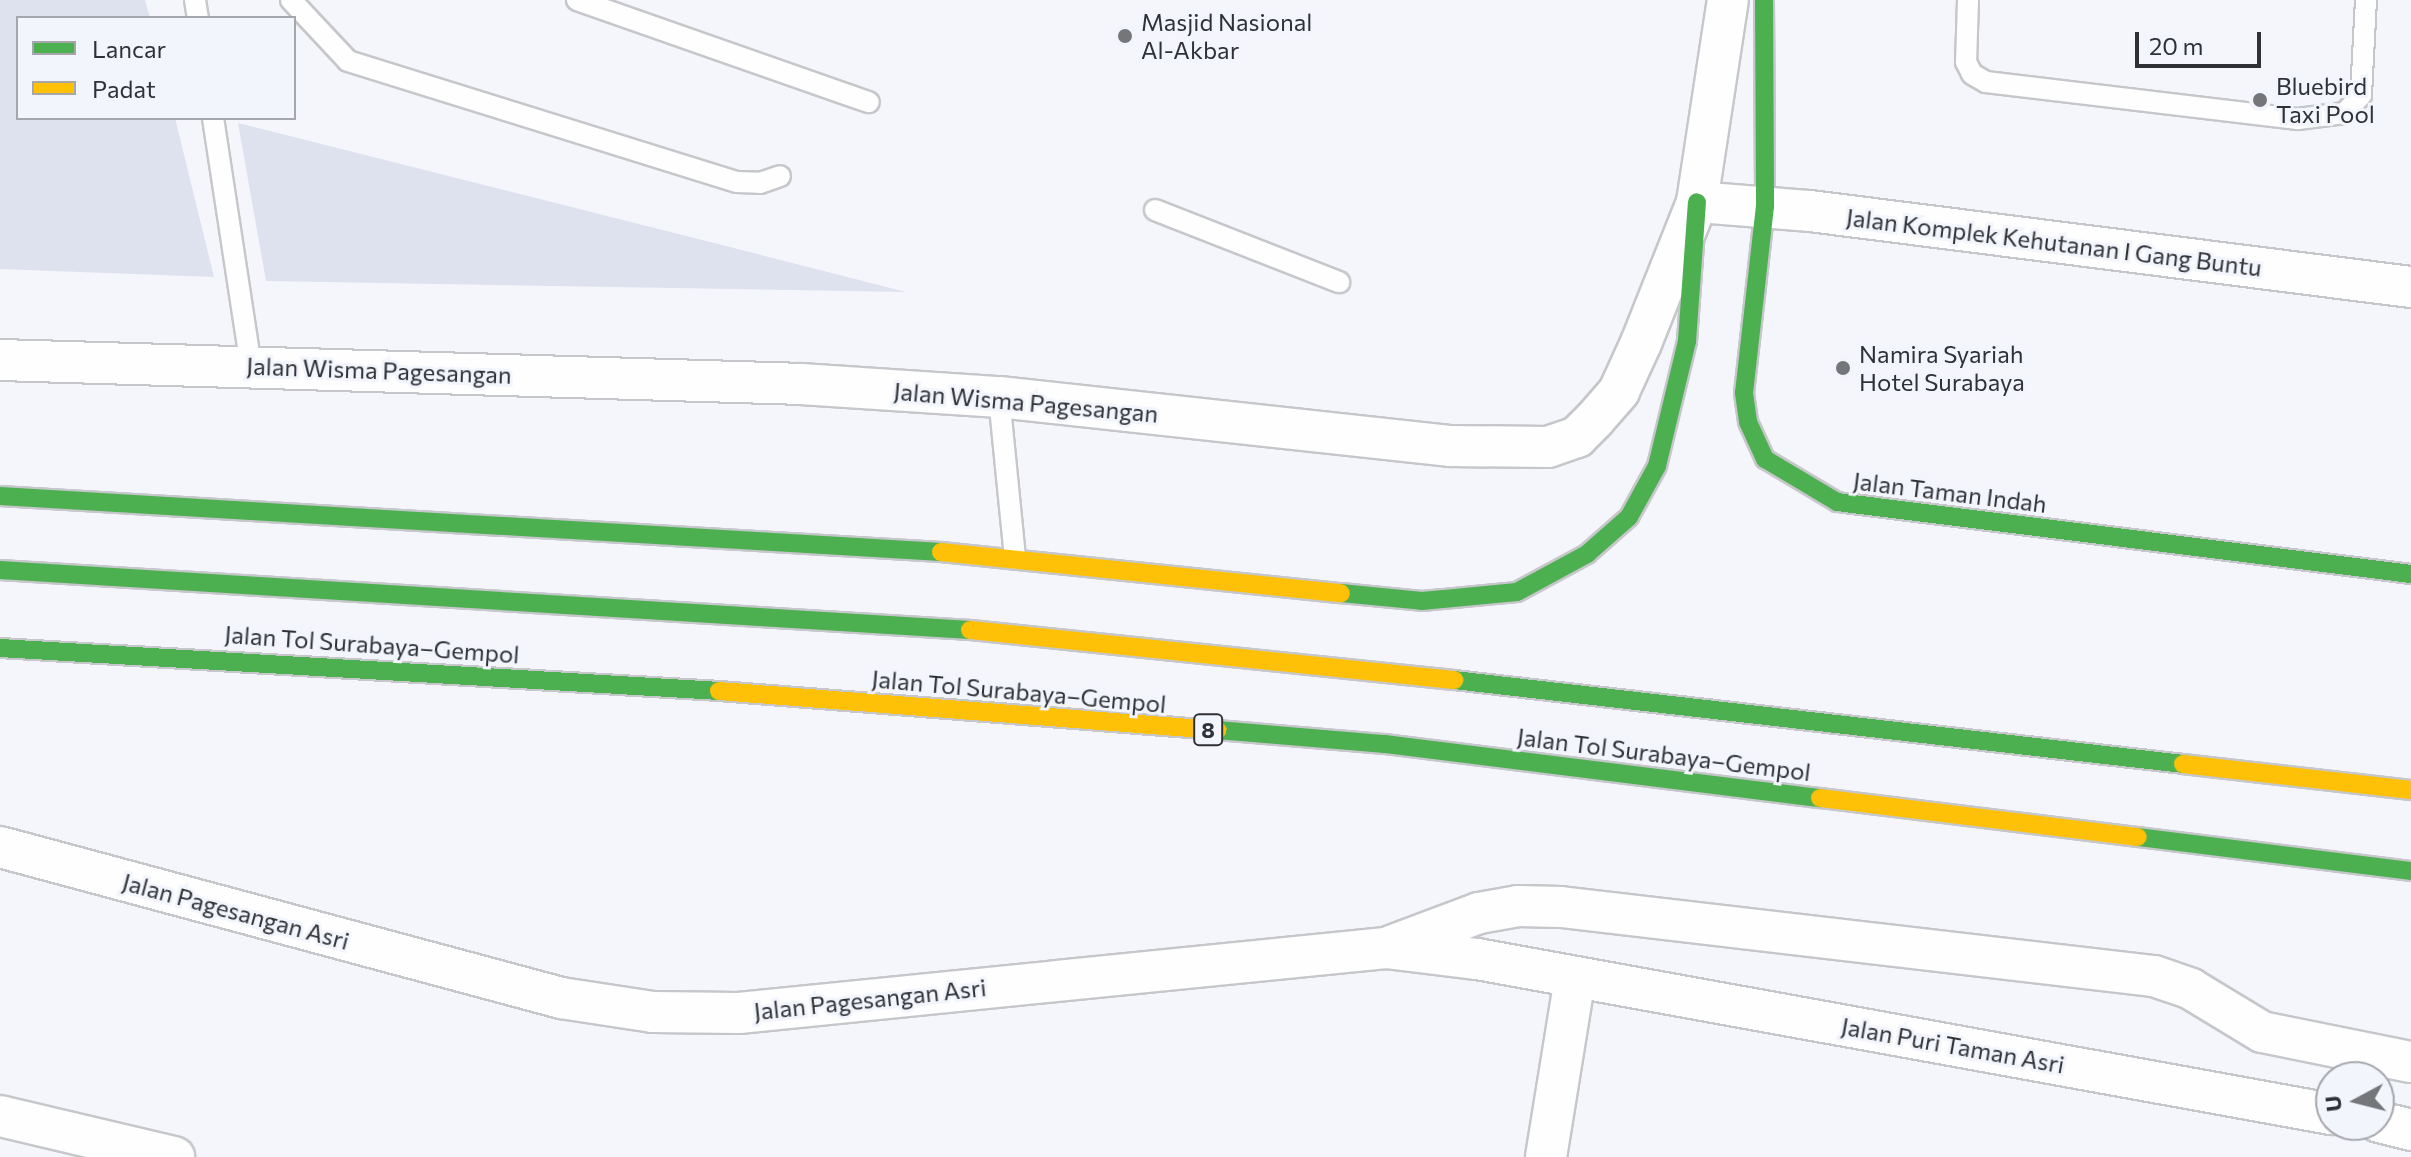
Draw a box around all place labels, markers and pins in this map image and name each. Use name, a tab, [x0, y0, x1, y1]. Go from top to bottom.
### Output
place label: Masjid Nasional Al-Akbar	[1141, 8, 1312, 64]
marker: Masjid Nasional Al-Akbar	[1116, 27, 1134, 45]
place label: Bluebird Taxi Pool	[2276, 72, 2375, 128]
marker: Bluebird Taxi Pool	[2251, 91, 2269, 109]
place label: Namira Syariah Hotel Surabaya	[1859, 340, 2025, 396]
marker: Namira Syariah Hotel Surabaya	[1834, 359, 1852, 377]

